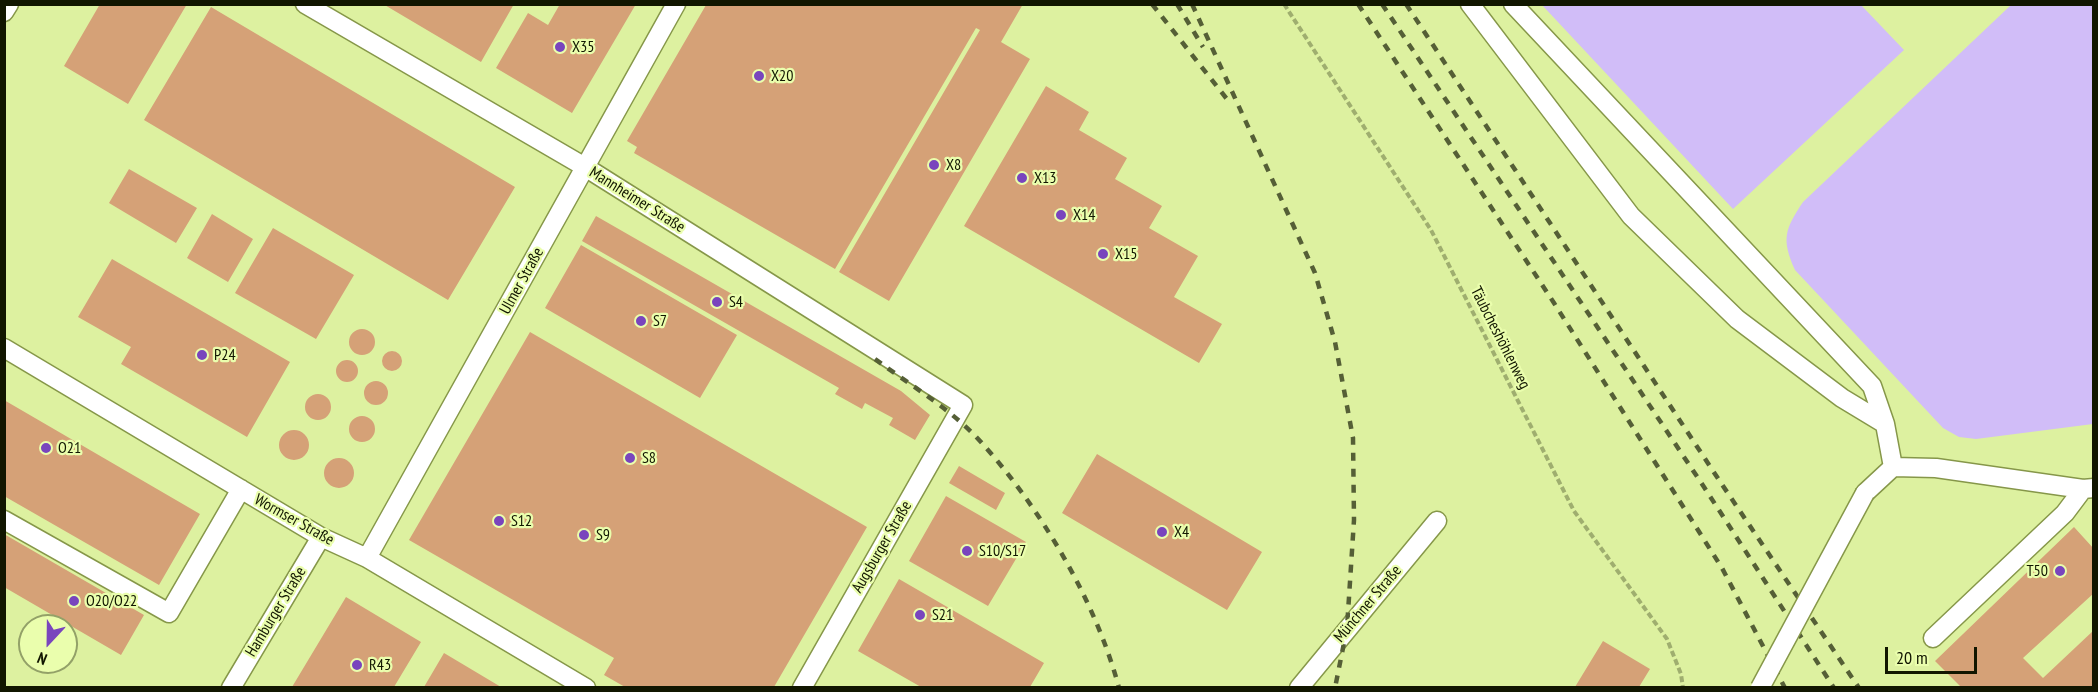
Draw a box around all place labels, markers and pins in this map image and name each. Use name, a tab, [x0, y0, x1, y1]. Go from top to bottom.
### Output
place label: X35	[572, 37, 594, 57]
marker: X35	[553, 40, 567, 54]
place label: X20	[771, 66, 793, 86]
marker: X20	[752, 69, 766, 83]
place label: X8	[946, 155, 961, 175]
marker: X8	[927, 158, 941, 172]
place label: X13	[1034, 168, 1056, 188]
marker: X13	[1015, 171, 1029, 185]
place label: X14	[1073, 205, 1095, 225]
marker: X14	[1054, 208, 1068, 222]
place label: X15	[1115, 244, 1137, 264]
marker: X15	[1096, 247, 1110, 261]
place label: S4	[729, 292, 743, 312]
marker: S4	[710, 295, 724, 309]
place label: S7	[653, 311, 667, 331]
marker: S7	[634, 314, 648, 328]
place label: P24	[214, 345, 236, 365]
marker: P24	[195, 348, 209, 362]
place label: O21	[58, 438, 81, 458]
marker: O21	[39, 441, 53, 455]
place label: S8	[642, 448, 656, 468]
marker: S8	[623, 451, 637, 465]
place label: S12	[511, 511, 532, 531]
marker: S12	[492, 514, 506, 528]
place label: X4	[1174, 522, 1189, 542]
place label: S9	[596, 525, 610, 545]
marker: X4	[1155, 525, 1169, 539]
marker: S9	[577, 528, 591, 542]
place label: S10/S17	[979, 541, 1026, 561]
marker: S10/S17	[960, 544, 974, 558]
place label: T50	[2026, 561, 2048, 581]
marker: T50	[2053, 564, 2067, 578]
place label: O20/O22	[86, 591, 137, 611]
marker: O20/O22	[67, 594, 81, 608]
place label: S21	[932, 605, 953, 625]
marker: S21	[913, 608, 927, 622]
place label: R43	[369, 655, 391, 675]
marker: R43	[350, 658, 364, 672]

